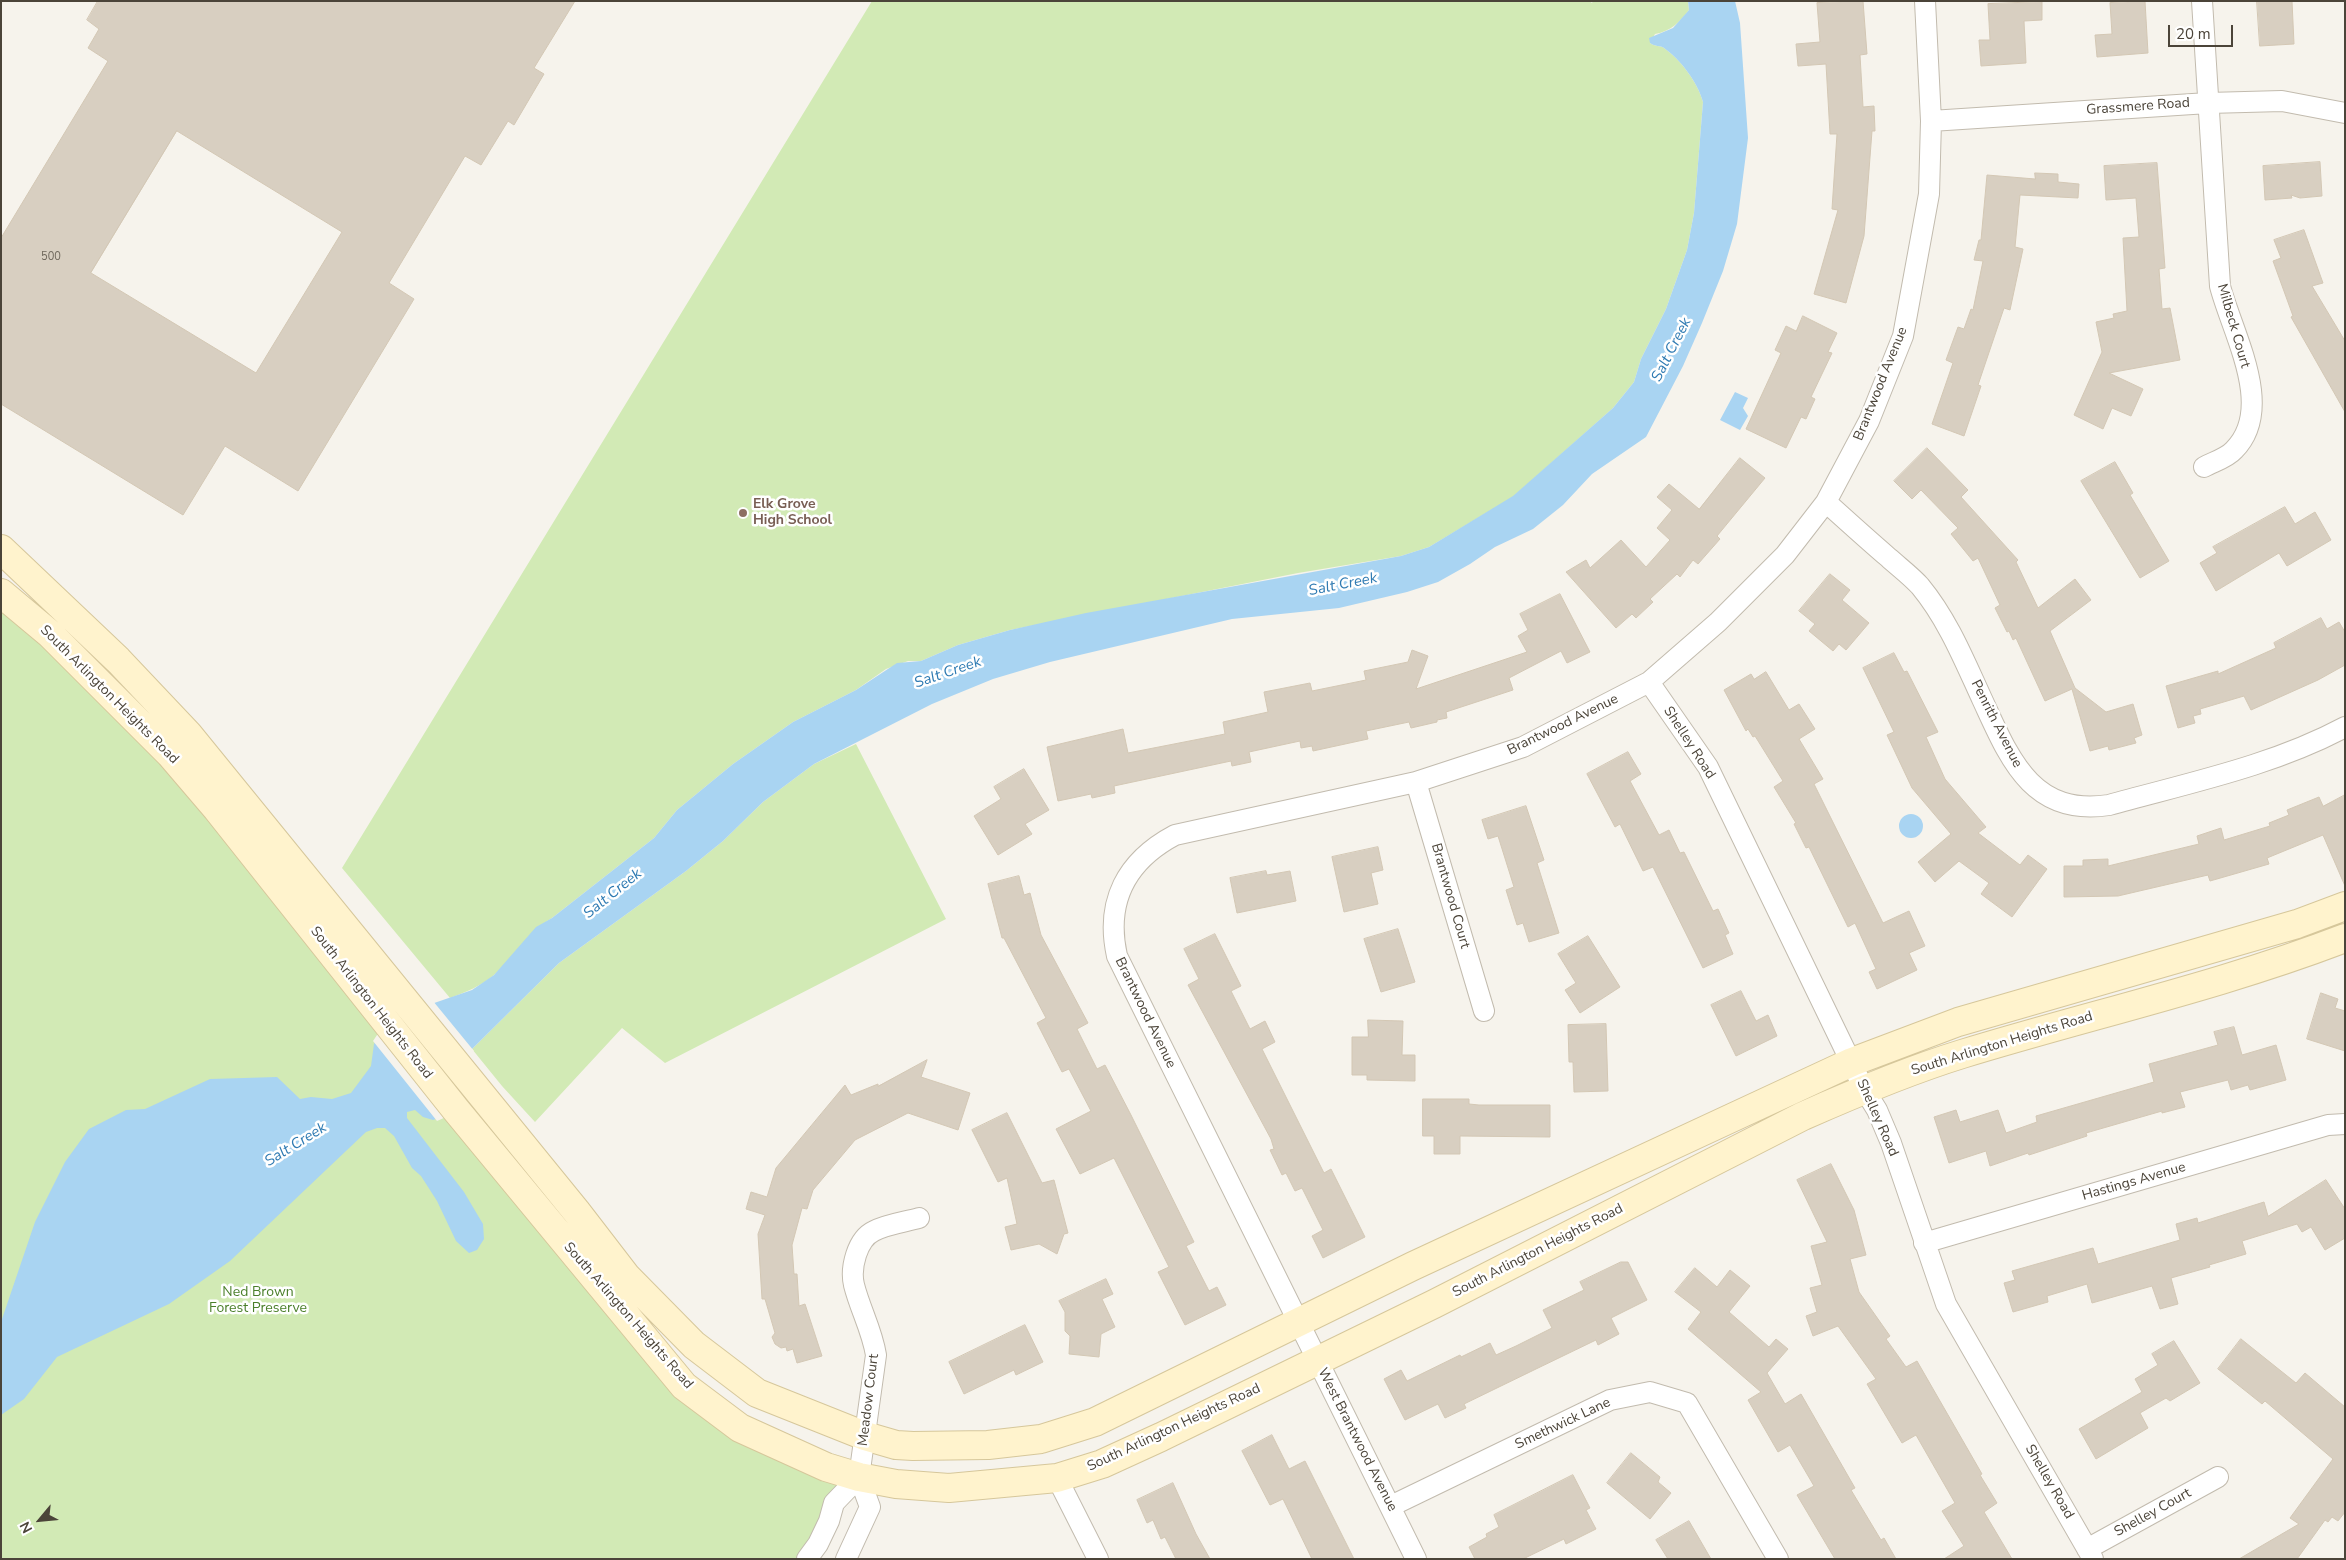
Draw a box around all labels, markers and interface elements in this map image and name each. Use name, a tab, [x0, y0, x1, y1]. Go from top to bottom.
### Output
scale bar	[2171, 15, 2236, 47]
text: 20 m	[2176, 24, 2211, 44]
street label: Grassmere Road	[2086, 95, 2190, 119]
house number: 500	[41, 250, 61, 264]
street label: Milbeck Court	[2213, 282, 2253, 370]
water label: Salt Creek	[1648, 315, 1696, 385]
street label: Brantwood Avenue	[1850, 325, 1912, 443]
place label: Elk Grove High School	[753, 497, 832, 530]
marker: Elk Grove High School	[737, 507, 749, 519]
water label: Salt Creek	[1307, 570, 1379, 600]
street label: South Arlington Heights Road	[36, 622, 182, 768]
water label: Salt Creek	[912, 653, 984, 693]
street label: Penrith Avenue	[1967, 677, 2025, 771]
street label: Brantwood Avenue	[1505, 691, 1621, 759]
street label: Shelley Road	[1659, 704, 1719, 782]
street label: Brantwood Court	[1427, 841, 1473, 951]
water label: Salt Creek	[580, 865, 646, 923]
street label: South Arlington Heights Road	[306, 923, 436, 1083]
street label: Brantwood Avenue	[1111, 955, 1179, 1071]
street label: South Arlington Heights Road	[1909, 1008, 2095, 1080]
street label: Shelley Road	[1852, 1077, 1902, 1159]
water label: Salt Creek	[262, 1119, 330, 1171]
street label: Hastings Avenue	[2080, 1159, 2188, 1205]
street label: South Arlington Heights Road	[1450, 1201, 1626, 1301]
street label: South Arlington Heights Road	[560, 1239, 696, 1393]
park label: Ned Brown Forest Preserve	[209, 1285, 307, 1318]
street label: Meadow Court	[855, 1353, 883, 1447]
street label: West Brantwood Avenue	[1314, 1366, 1400, 1514]
street label: South Arlington Heights Road	[1085, 1380, 1263, 1476]
street label: Smethwick Lane	[1513, 1395, 1613, 1453]
street label: Shelley Road	[2021, 1442, 2077, 1522]
street label: Shelley Court	[2112, 1485, 2194, 1541]
north arrow	[15, 1495, 65, 1545]
text: N	[15, 1518, 37, 1536]

